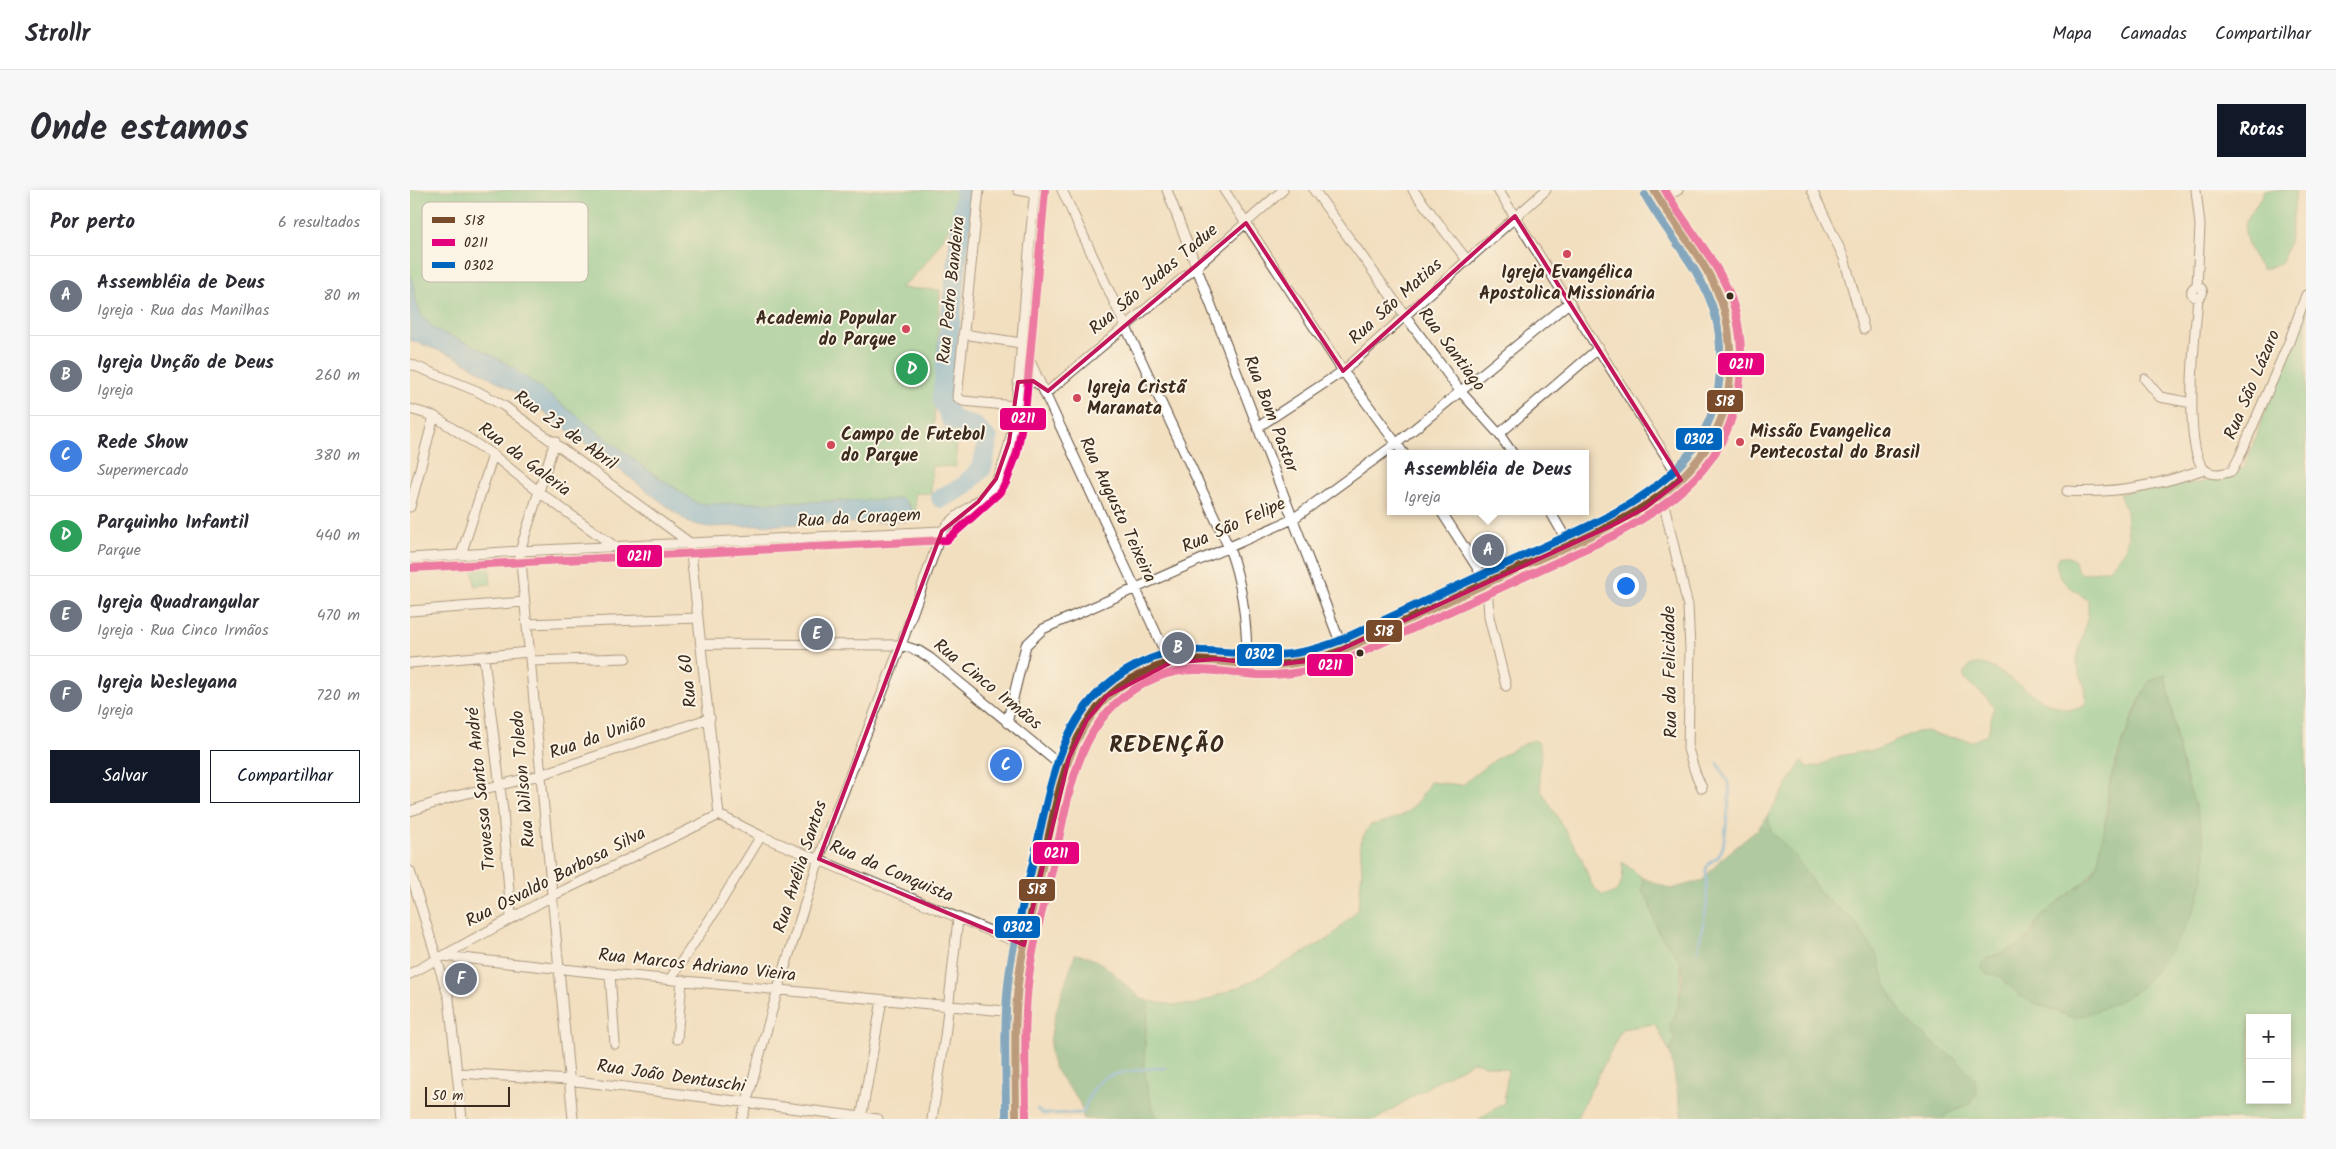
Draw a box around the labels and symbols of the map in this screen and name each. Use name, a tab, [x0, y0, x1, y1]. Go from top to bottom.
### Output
legend	[422, 202, 588, 282]
text: 518	[464, 210, 485, 232]
street label: Rua Pedro Bandeira	[930, 215, 974, 365]
street label: Rua São Judas Tadue	[1083, 217, 1225, 343]
text: 0211	[464, 232, 488, 254]
marker: Igreja Evangélica Apostolica Missionária	[1561, 248, 1573, 260]
street label: Rua São Matias	[1342, 251, 1450, 352]
text: 0302	[464, 255, 494, 277]
place label: Igreja Evangélica Apostolica Missionária	[1479, 259, 1655, 309]
unlabelled marker	[1725, 291, 1735, 301]
street label: Rua Santiago	[1410, 302, 1492, 398]
place label: Academia Popular do Parque	[756, 305, 897, 355]
marker: Academia Popular do Parque	[900, 323, 912, 335]
street label: Rua São Lázaro	[2217, 325, 2289, 445]
pin: D	[896, 350, 928, 388]
street label: Rua Bom Pastor	[1234, 351, 1306, 478]
line badge: 0211	[1717, 352, 1765, 376]
text: 0211	[1729, 354, 1754, 376]
place label: Igreja Cristã Maranata	[1087, 374, 1187, 424]
street label: Rua 23 de Abril	[507, 383, 623, 479]
line badge: 518	[1706, 389, 1744, 413]
text: 518	[1714, 391, 1736, 413]
marker: Igreja Cristã Maranata	[1071, 392, 1083, 404]
line badge: 0211	[999, 407, 1047, 431]
text: 0211	[1011, 408, 1036, 430]
street label: Rua da Galeria	[471, 415, 577, 505]
place label: Missão Evangelica Pentecostal do Brasil	[1750, 418, 1920, 468]
place label: Campo de Futebol do Parque	[841, 421, 985, 471]
line badge: 0302	[1675, 427, 1723, 451]
text: 0302	[1684, 429, 1714, 451]
street label: Rua Augusto Teixeira	[1070, 432, 1164, 588]
marker: Missão Evangelica Pentecostal do Brasil	[1734, 436, 1746, 448]
marker: Campo de Futebol do Parque	[825, 439, 837, 451]
street label: Rua São Felipe	[1177, 490, 1291, 562]
street label: Rua da Coragem	[796, 501, 922, 537]
pin: A	[1472, 531, 1504, 569]
line badge: 0211	[616, 544, 663, 568]
text: 0211	[627, 546, 652, 568]
your location	[1613, 573, 1639, 599]
street label: Rua da Felicidade	[1655, 606, 1687, 738]
pin: E	[801, 615, 833, 653]
line badge: 518	[1365, 619, 1403, 643]
text: 518	[1373, 621, 1395, 643]
pin: B	[1162, 629, 1194, 667]
street label: Rua Cinco Irmãos	[926, 632, 1048, 738]
line badge: 0302	[1236, 643, 1283, 667]
text: 0302	[1245, 644, 1275, 666]
unlabelled marker	[1355, 648, 1365, 658]
street label: Rua 60	[672, 653, 706, 709]
line badge: 0211	[1306, 653, 1354, 677]
text: 0211	[1318, 655, 1343, 677]
street label: Travessa Santo André	[459, 705, 505, 872]
street label: Rua da União	[546, 708, 650, 768]
street label: Rua Wilson Toledo	[504, 709, 544, 849]
district label: REDENÇÃO	[1109, 729, 1225, 764]
pin: C	[990, 746, 1022, 784]
street label: Rua Anélia Santos	[766, 797, 836, 937]
street label: Rua Osvaldo Barbosa Silva	[461, 820, 651, 936]
street label: Rua da Conquista	[824, 833, 958, 911]
line badge: 0211	[1032, 841, 1080, 865]
text: 0211	[1044, 843, 1069, 865]
line badge: 518	[1018, 878, 1056, 902]
text: 518	[1026, 879, 1048, 901]
line badge: 0302	[994, 915, 1041, 939]
text: 0302	[1003, 917, 1033, 939]
street label: Rua Marcos Adriano Vieira	[597, 941, 797, 991]
pin: F	[445, 960, 477, 998]
street label: Rua João Dentuschi	[595, 1052, 748, 1102]
scale bar	[425, 1084, 510, 1107]

